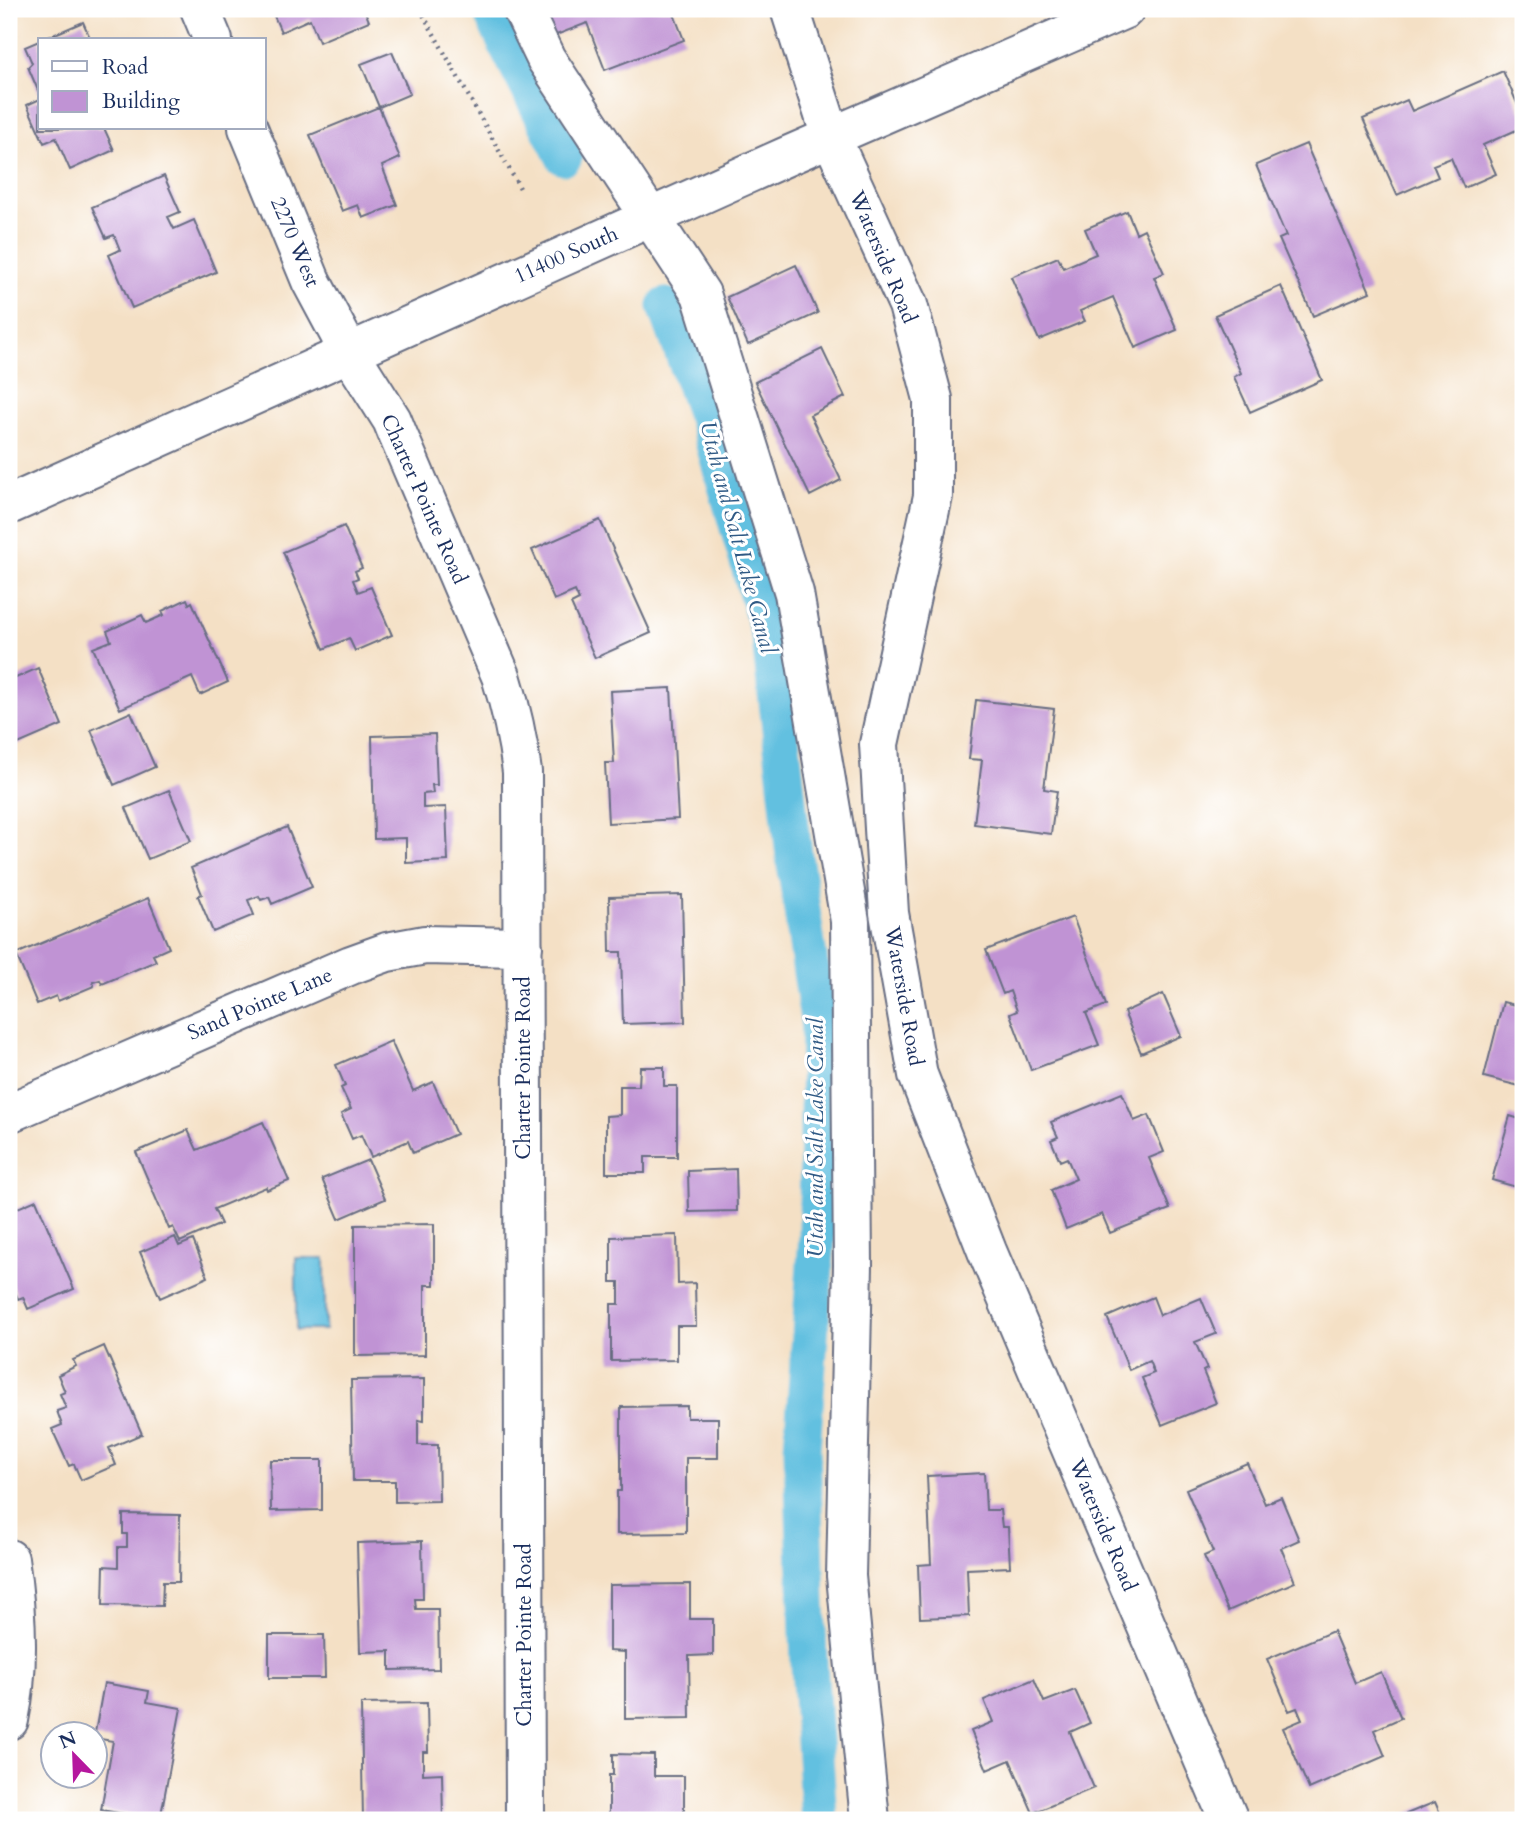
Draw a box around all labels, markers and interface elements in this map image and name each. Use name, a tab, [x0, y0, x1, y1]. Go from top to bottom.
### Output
legend	[38, 38, 266, 130]
text: Road	[102, 53, 148, 82]
text: Building	[102, 87, 180, 116]
street label: Waterside Road	[842, 185, 924, 328]
street label: 2270 West	[263, 193, 327, 292]
street label: 11400 South	[509, 219, 623, 291]
street label: Charter Pointe Road	[373, 409, 475, 589]
water label: Utah and Salt Lake Canal	[692, 417, 784, 658]
street label: Waterside Road	[877, 923, 931, 1068]
street label: Sand Pointe Lane	[183, 960, 337, 1048]
street label: Charter Pointe Road	[509, 976, 538, 1160]
water label: Utah and Salt Lake Canal	[800, 1017, 831, 1258]
street label: Waterside Road	[1062, 1453, 1144, 1596]
street label: Charter Pointe Road	[510, 1543, 539, 1727]
north arrow	[38, 1720, 108, 1790]
text: N	[55, 1725, 81, 1755]

